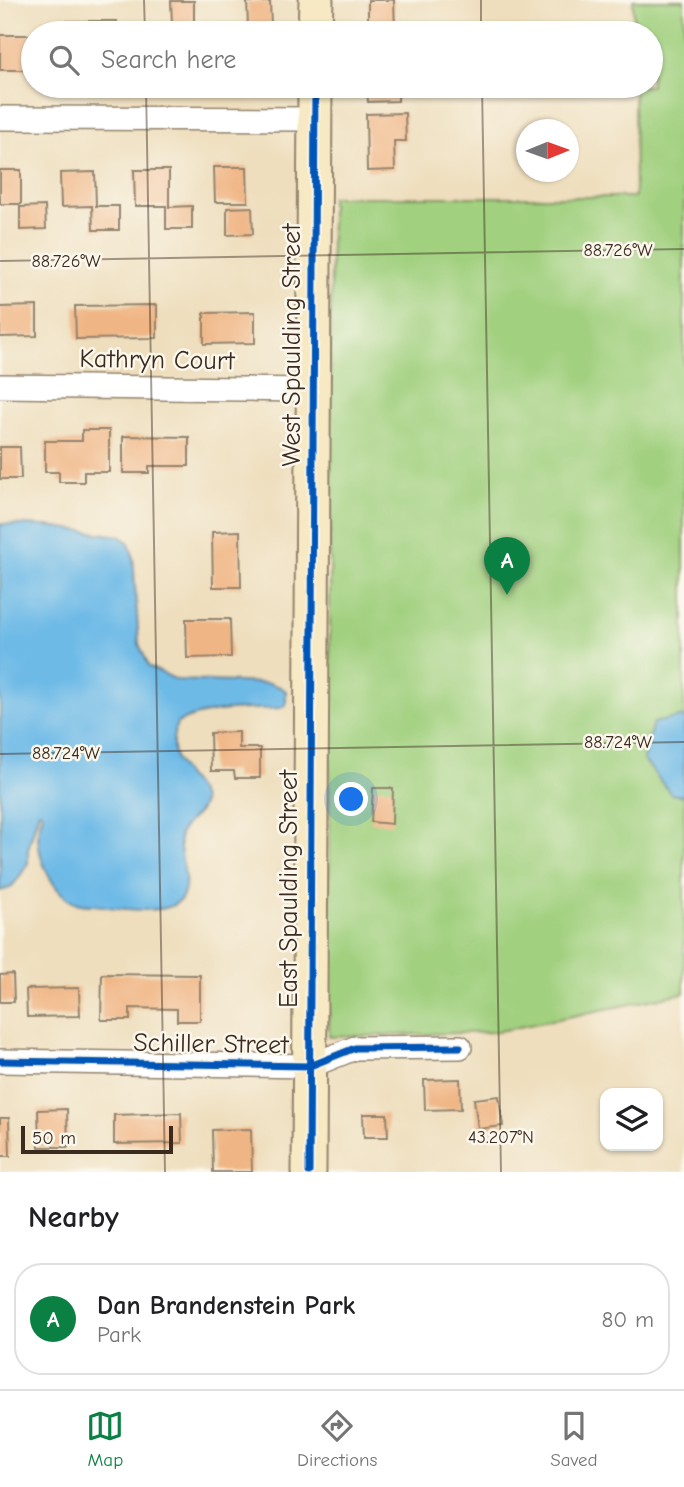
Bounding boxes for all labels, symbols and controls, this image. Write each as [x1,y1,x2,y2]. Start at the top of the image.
search box [21,21,663,98]
icon: search [45,41,83,79]
text: Search here [101,45,236,75]
north arrow [516,119,579,182]
street label: West Spaulding Street [277,222,307,466]
text: 88.726°W [583,240,653,261]
text: 88.726°W [31,251,101,272]
street label: Kathryn Court [79,344,236,376]
pin: A [484,537,530,595]
text: 88.724°W [584,732,652,753]
text: 88.724°W [32,743,100,764]
street label: East Spaulding Street [274,768,304,1008]
your location [334,782,368,816]
street label: Schiller Street [133,1028,290,1060]
map controls [600,1088,663,1151]
button: layers [600,1088,663,1151]
scale bar [21,1123,173,1155]
text: 50 m [32,1127,76,1149]
text: 43.207°N [468,1127,534,1148]
text: Nearby [28,1200,119,1235]
text: Dan Brandenstein Park [97,1291,355,1321]
text: A [47,1306,59,1333]
text: 80 m [601,1306,654,1333]
text: Park [97,1321,141,1348]
tab: Map [86,1407,124,1471]
tab: Directions [297,1407,377,1471]
tab: Saved [550,1407,598,1471]

